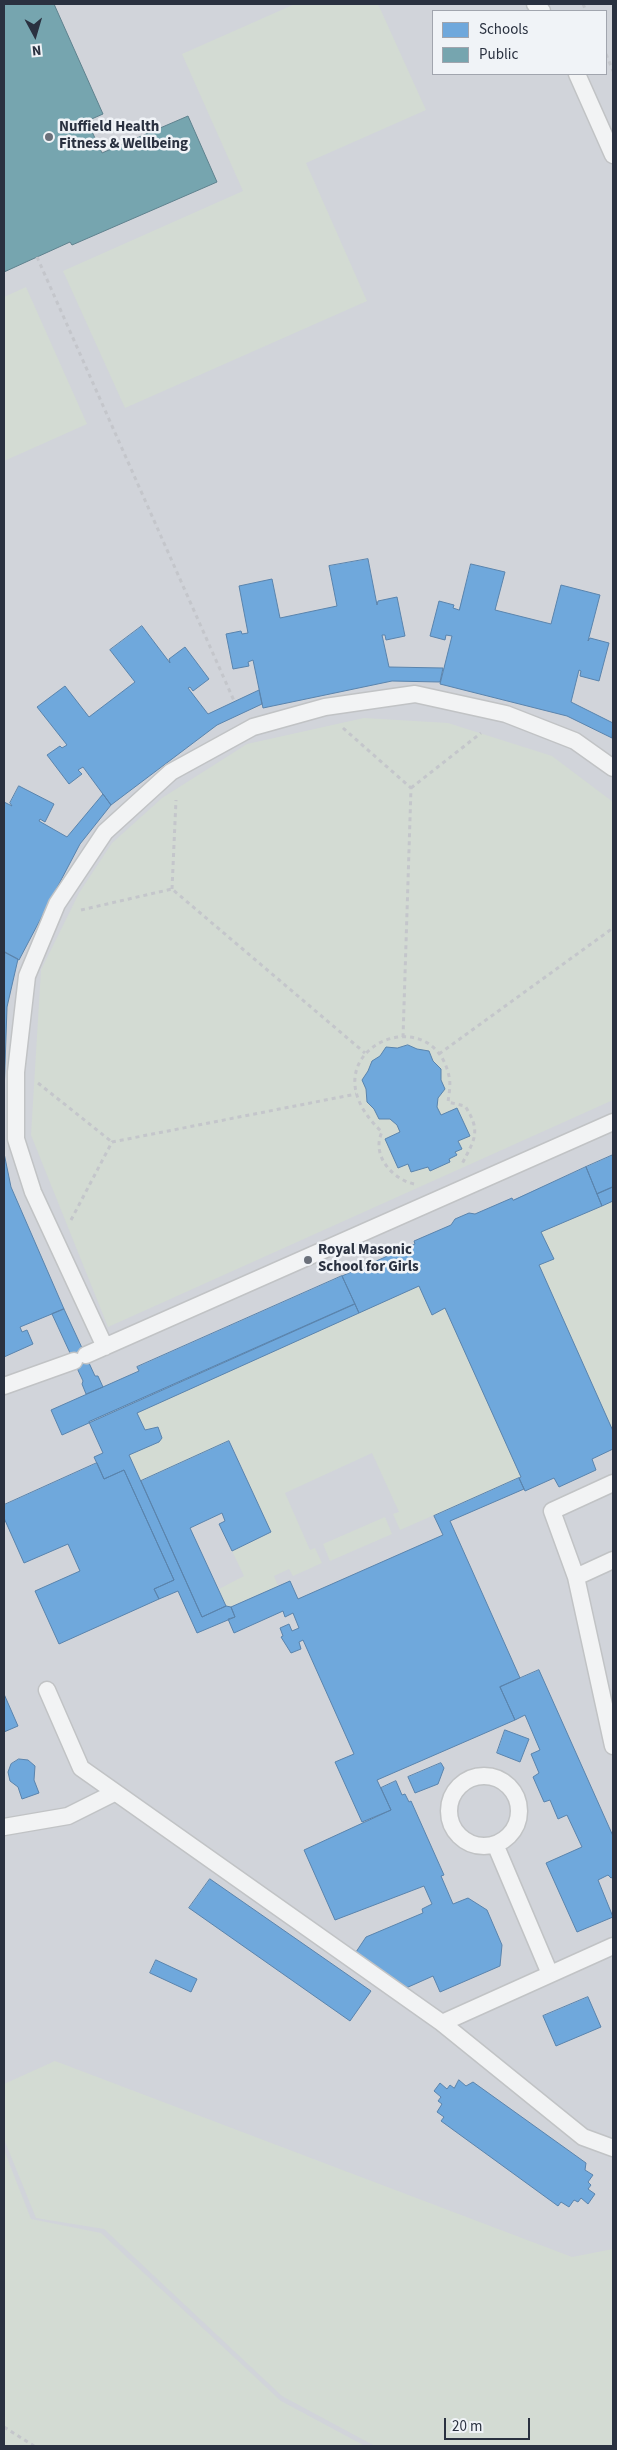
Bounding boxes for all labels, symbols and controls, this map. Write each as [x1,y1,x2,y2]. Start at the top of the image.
north arrow [10,10,60,60]
legend [432,10,607,75]
text: Schools [479,19,528,40]
text: N [31,39,42,60]
text: Public [479,44,518,65]
place label: Nuffield Health Fitness & Wellbeing [59,119,188,154]
marker: Nuffield Health Fitness & Wellbeing [43,131,55,143]
place label: Royal Masonic School for Girls [318,1242,419,1277]
marker: Royal Masonic School for Girls [302,1254,314,1266]
scale bar [447,2408,533,2440]
text: 20 m [452,2416,482,2437]

